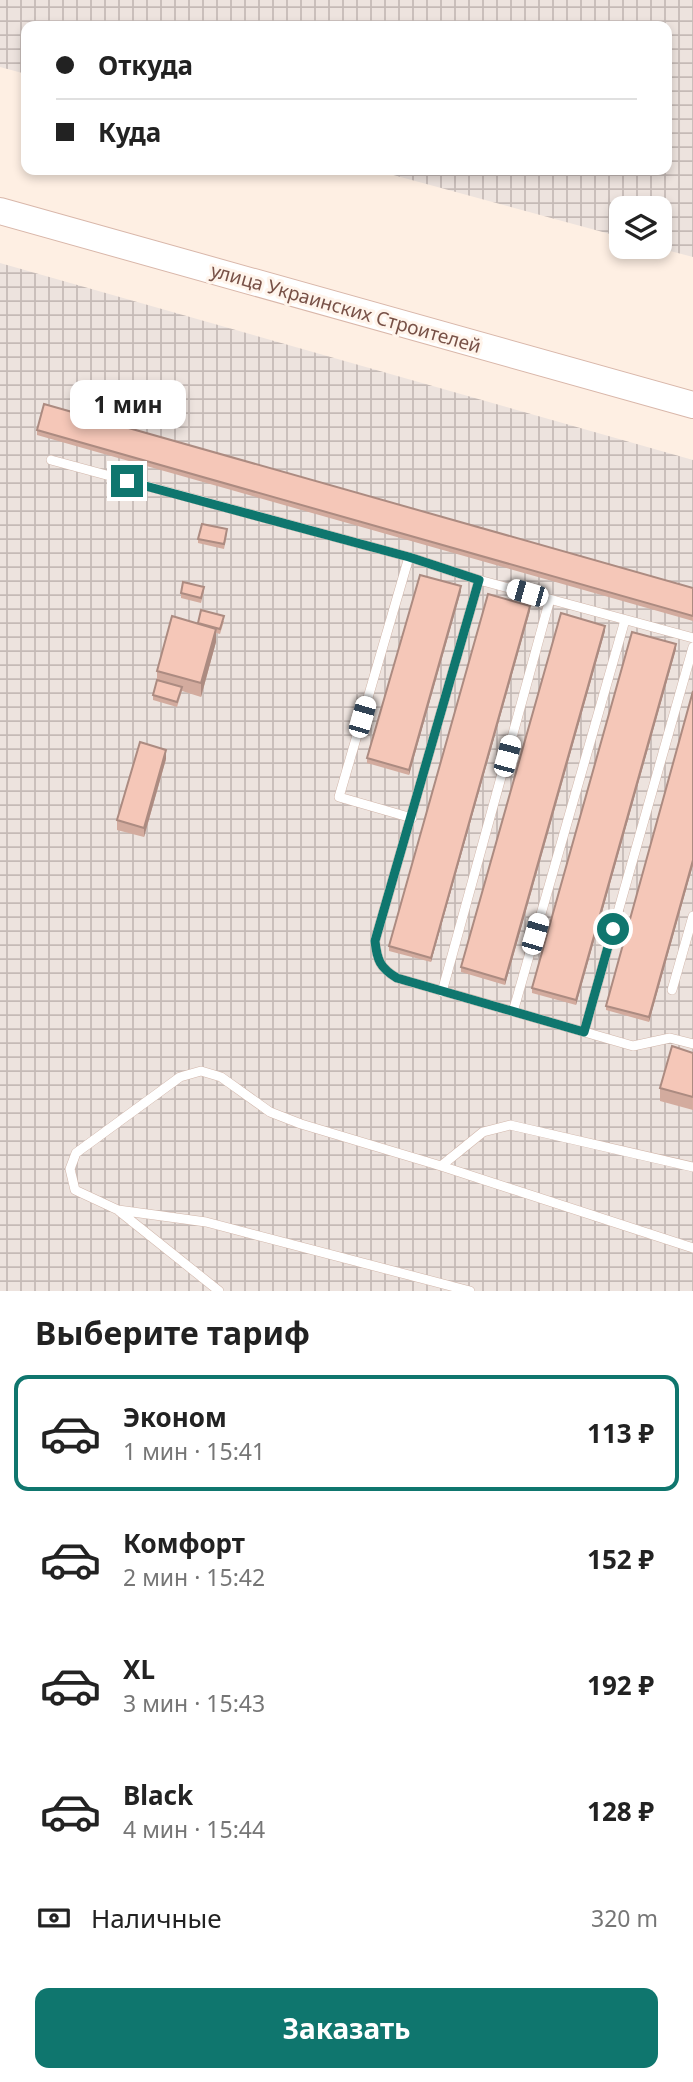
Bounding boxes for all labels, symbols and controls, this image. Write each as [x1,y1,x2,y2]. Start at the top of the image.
text: Откуда [98,47,193,83]
text: Куда [98,114,161,150]
map controls [609,196,672,259]
button: layers [609,196,672,259]
street label: улица Украинских Строителей [208,257,484,359]
callout: 1 мин [69,379,185,428]
text: 1 мин [94,388,162,420]
route end [111,465,143,497]
car [504,577,551,609]
car [347,694,378,740]
car [492,733,523,779]
car [520,911,551,957]
route start [597,913,629,945]
text: Выберите тариф [35,1311,310,1354]
text: Эконом [123,1399,227,1435]
icon: car [39,1402,102,1465]
text: 113 ₽ [587,1415,654,1451]
text: 1 мин · 15:41 [123,1435,265,1467]
text: Комфорт [123,1525,245,1561]
icon: car [39,1528,102,1591]
text: 152 ₽ [587,1541,654,1577]
text: 2 мин · 15:42 [123,1561,265,1593]
text: XL [123,1651,155,1687]
icon: car [39,1654,102,1717]
text: 192 ₽ [587,1667,654,1703]
text: 3 мин · 15:43 [123,1687,265,1719]
text: Black [123,1777,193,1813]
icon: car [39,1780,102,1843]
text: 128 ₽ [587,1793,654,1829]
text: 4 мин · 15:44 [123,1813,265,1845]
icon: cash [35,1899,73,1937]
text: Наличные [91,1900,222,1936]
text: 320 m [591,1902,658,1934]
button: Заказать [35,1988,658,2068]

